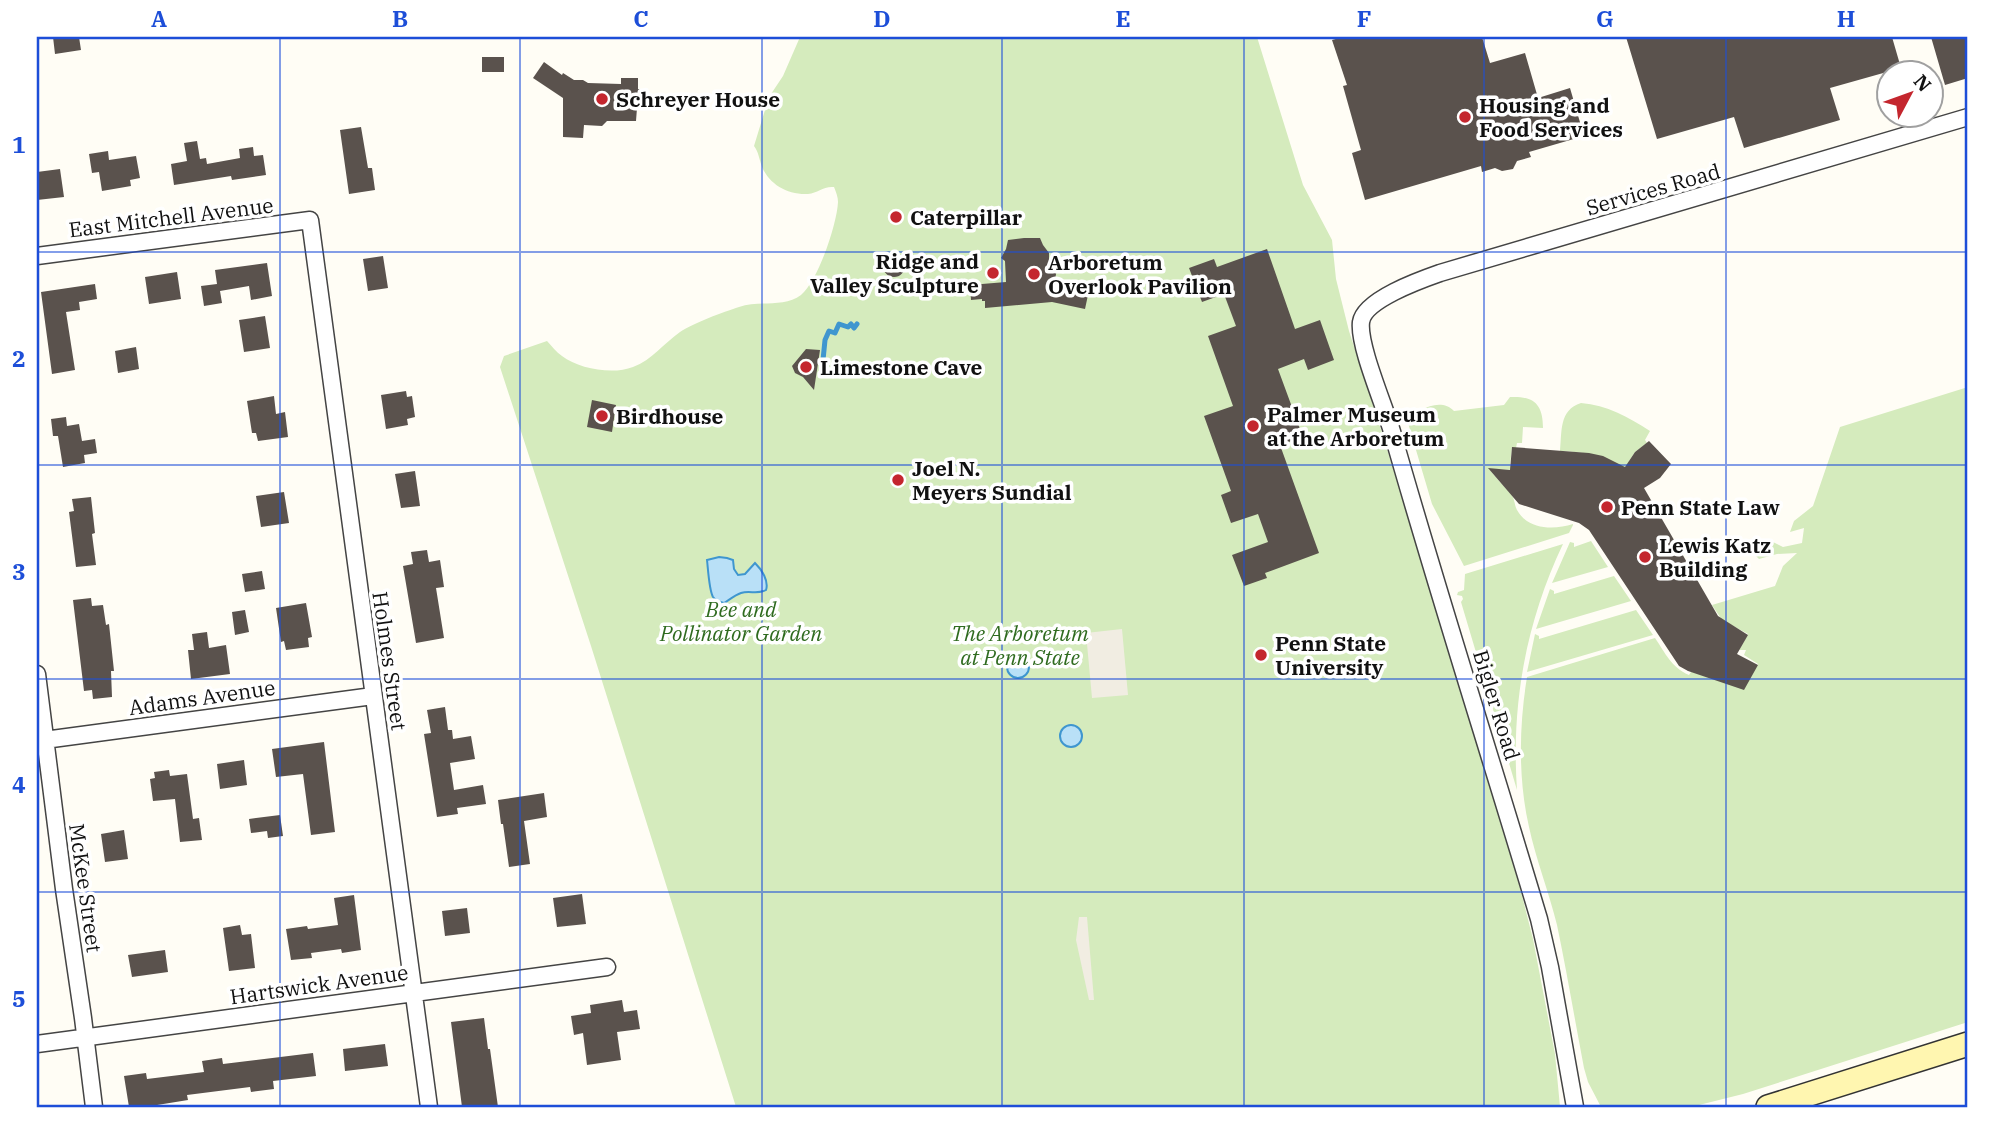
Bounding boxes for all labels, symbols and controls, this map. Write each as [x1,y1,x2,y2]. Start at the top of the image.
text: A [151,3,167,33]
text: B [392,3,408,33]
text: C [633,3,649,33]
text: D [873,3,891,33]
text: E [1115,3,1131,33]
text: F [1357,3,1371,33]
text: G [1596,3,1614,33]
text: H [1837,3,1855,33]
north arrow [1876,60,1946,130]
text: N [1909,69,1937,96]
place label: Schreyer House [616,85,780,113]
marker: Schreyer House [594,91,610,107]
place label: Housing and Food Services [1479,91,1623,143]
marker: Housing and Food Services [1457,109,1473,125]
text: 1 [12,129,26,159]
street label: Services Road [1583,156,1724,222]
street label: East Mitchell Avenue [67,191,275,243]
place label: Caterpillar [910,203,1023,231]
marker: Caterpillar [888,209,904,225]
place label: Ridge and Valley Sculpture [810,247,979,299]
place label: Arboretum Overlook Pavilion [1048,248,1232,300]
marker: Ridge and Valley Sculpture [985,265,1001,281]
marker: Arboretum Overlook Pavilion [1026,266,1042,282]
text: 2 [12,343,26,373]
place label: Limestone Cave [820,353,982,381]
marker: Limestone Cave [798,359,814,375]
place label: Palmer Museum at the Arboretum [1267,400,1445,452]
place label: Birdhouse [616,402,724,430]
marker: Birdhouse [594,408,610,424]
marker: Palmer Museum at the Arboretum [1245,418,1261,434]
place label: Joel N. Meyers Sundial [912,454,1072,506]
marker: Joel N. Meyers Sundial [890,472,906,488]
place label: Penn State Law [1621,493,1780,521]
marker: Penn State Law [1599,499,1615,515]
place label: Lewis Katz Building [1659,531,1771,583]
marker: Lewis Katz Building [1637,549,1653,565]
text: 3 [12,556,26,586]
street label: Holmes Street [366,590,414,732]
park label: Bee and Pollinator Garden [659,595,822,647]
park label: The Arboretum at Penn State [951,619,1089,671]
place label: Penn State University [1275,629,1386,681]
street label: Bigler Road [1467,646,1527,764]
marker: Penn State University [1253,647,1269,663]
street label: Adams Avenue [127,673,277,721]
text: 4 [12,769,26,799]
street label: McKee Street [63,822,109,954]
street label: Hartswick Avenue [228,958,410,1010]
text: 5 [12,983,26,1013]

